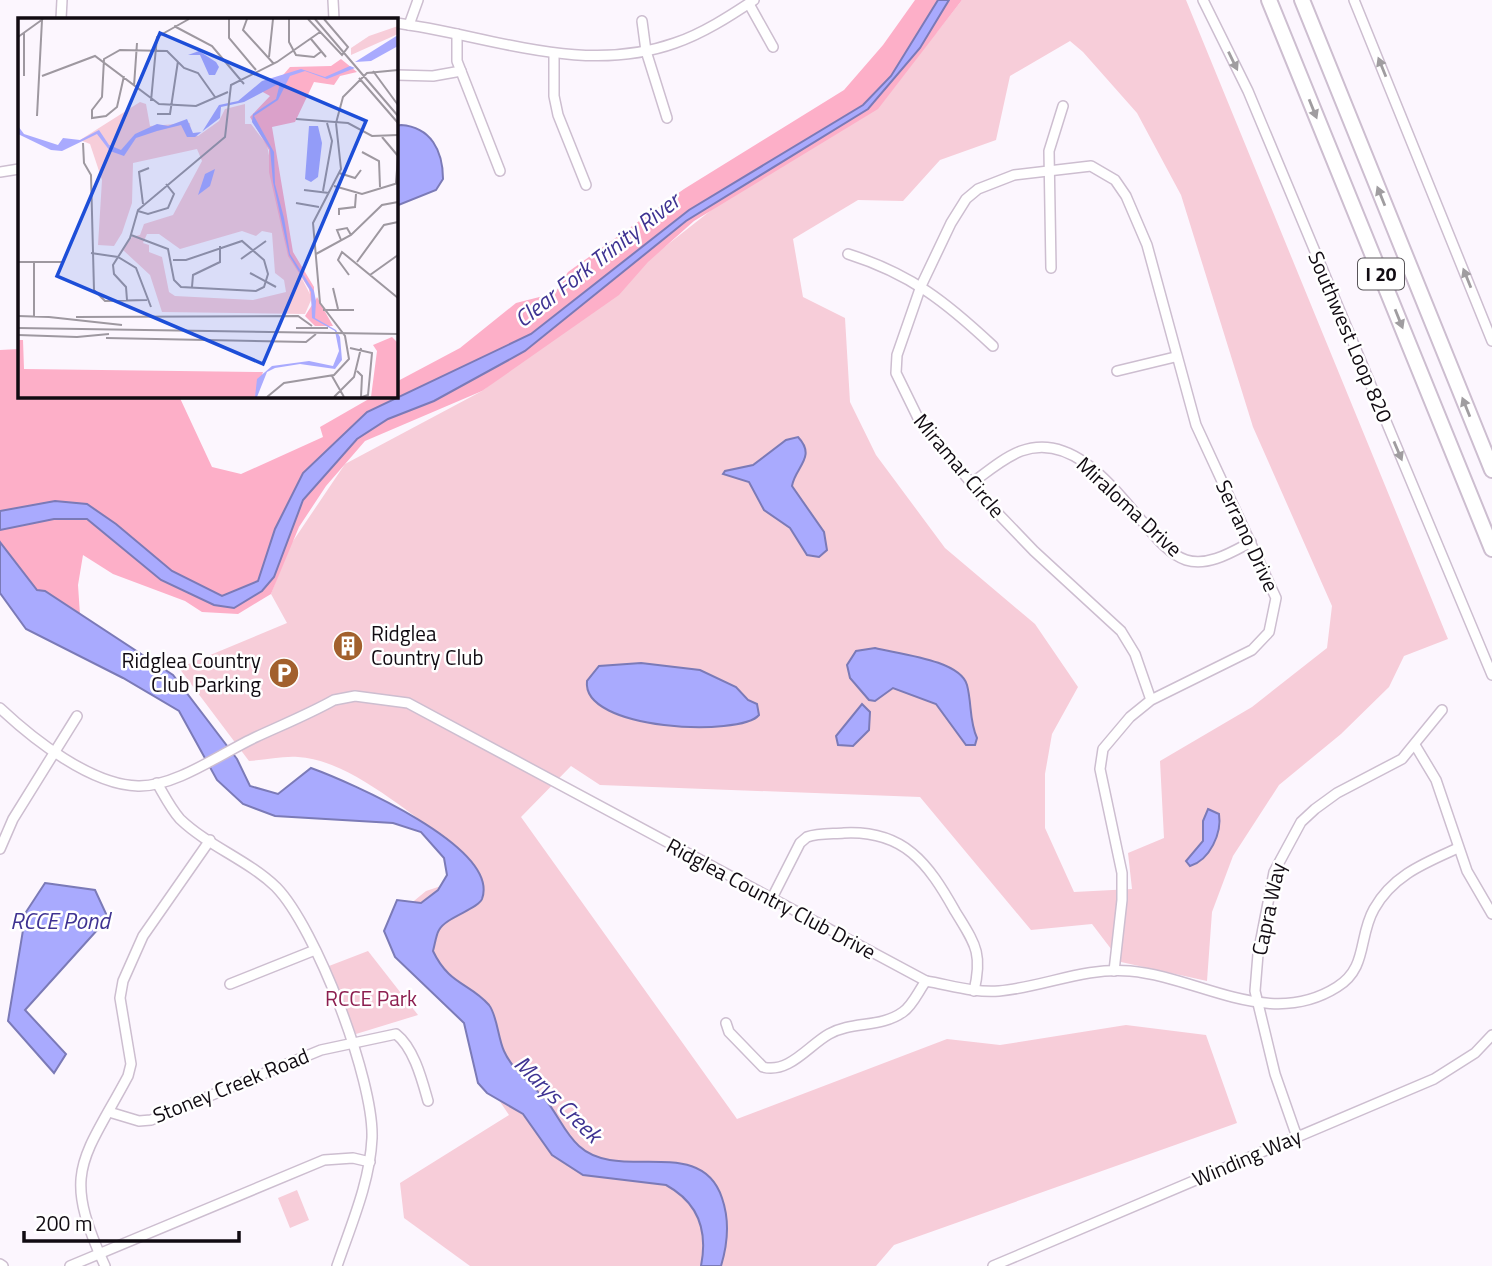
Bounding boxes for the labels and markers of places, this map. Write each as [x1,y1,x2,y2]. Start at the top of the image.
place label: Ridglea Country Club [371,617,484,673]
building icon: Ridglea Country Club [331,629,365,663]
place label: Ridglea Country Club Parking [122,644,261,700]
parking icon: Ridglea Country Club Parking [267,656,301,690]

